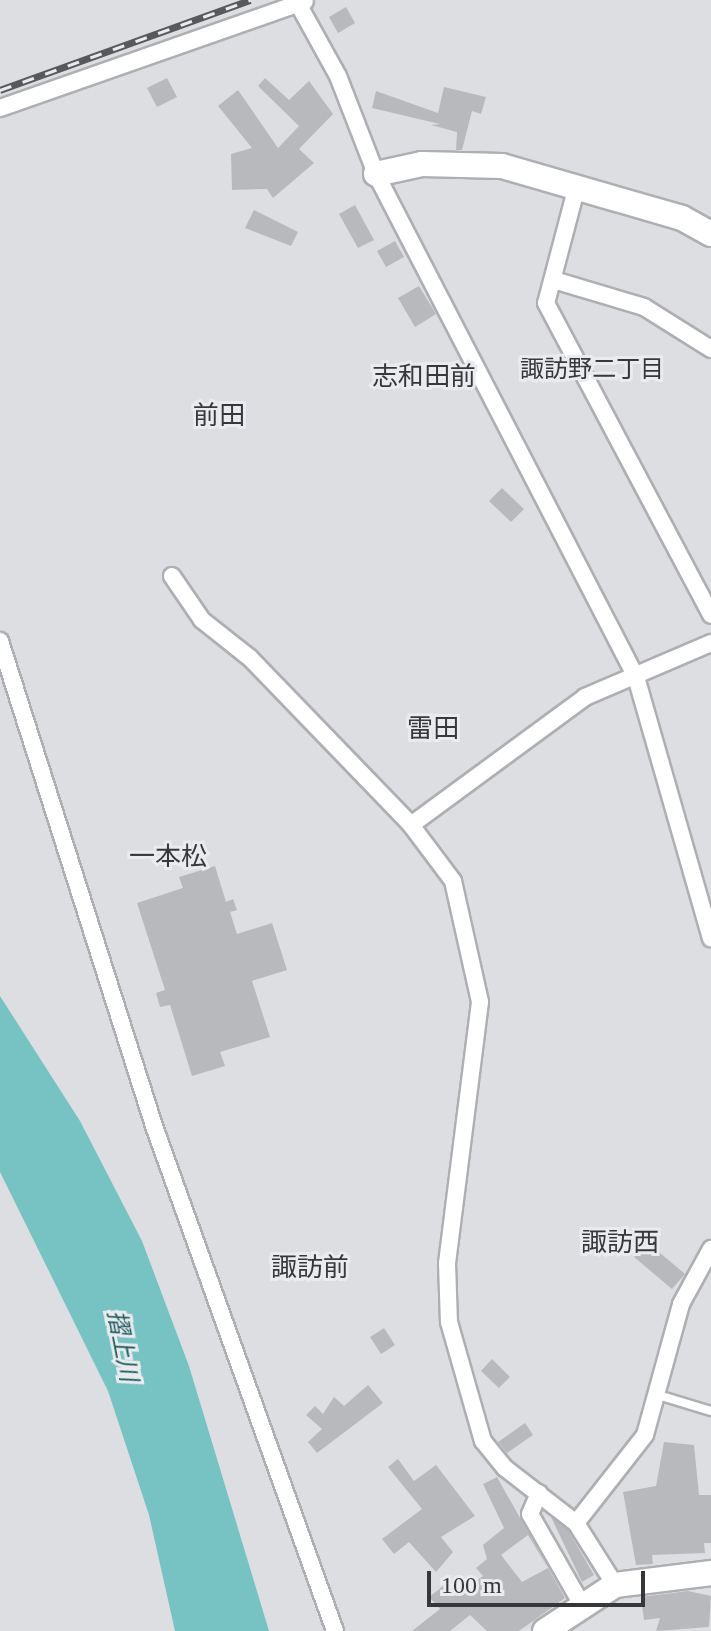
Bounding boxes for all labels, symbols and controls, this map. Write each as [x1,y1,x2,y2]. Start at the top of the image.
district label: 諏訪野二丁目 [520,356,664,384]
district label: 志和田前 [372,361,476,393]
district label: 前田 [193,400,245,432]
district label: 雷田 [407,713,459,745]
district label: 一本松 [129,841,207,873]
district label: 諏訪西 [581,1227,659,1259]
district label: 諏訪前 [271,1252,349,1284]
water label: 摺上川 [101,1308,143,1384]
scale bar [431,1555,649,1605]
text: 100 m [441,1572,502,1598]

